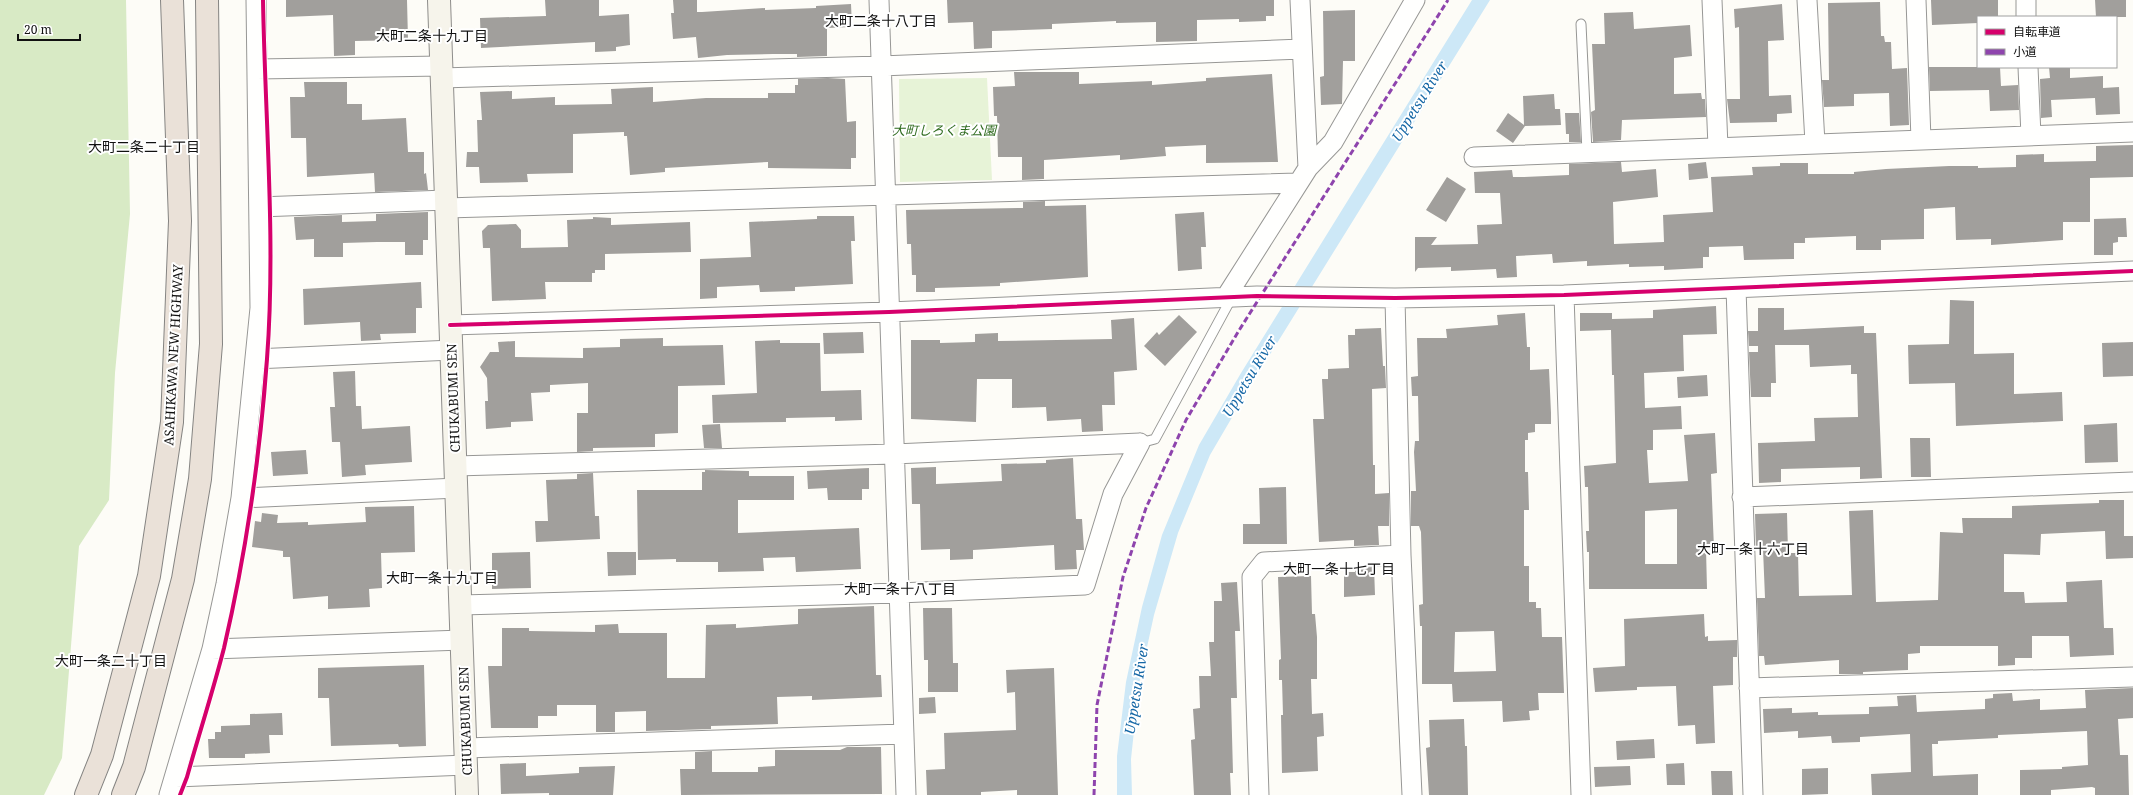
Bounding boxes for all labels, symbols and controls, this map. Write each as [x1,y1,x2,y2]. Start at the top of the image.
district label: 大町二条十八丁目 [825,11,937,30]
scale bar [18,16,80,42]
legend [1977,16,2117,68]
text: 20 m [24,21,52,38]
text: 自転車道 [2013,23,2061,40]
district label: 大町二条十九丁目 [376,26,488,45]
text: 小道 [2013,43,2037,60]
water label: Uppetsu River [1387,57,1452,145]
park label: 大町しろくま公園 [892,121,998,139]
district label: 大町二条二十丁目 [88,137,200,156]
street label: ASAHIKAWA NEW HIGHWAY [159,263,187,446]
water label: Uppetsu River [1217,332,1281,420]
street label: CHUKABUMI SEN [442,343,464,453]
district label: 大町一条十六丁目 [1697,539,1809,558]
district label: 大町一条十七丁目 [1283,559,1395,578]
district label: 大町一条十九丁目 [386,568,498,587]
district label: 大町一条十八丁目 [844,579,956,598]
water label: Uppetsu River [1119,642,1153,736]
district label: 大町一条二十丁目 [55,651,167,670]
street label: CHUKABUMI SEN [454,666,476,776]

